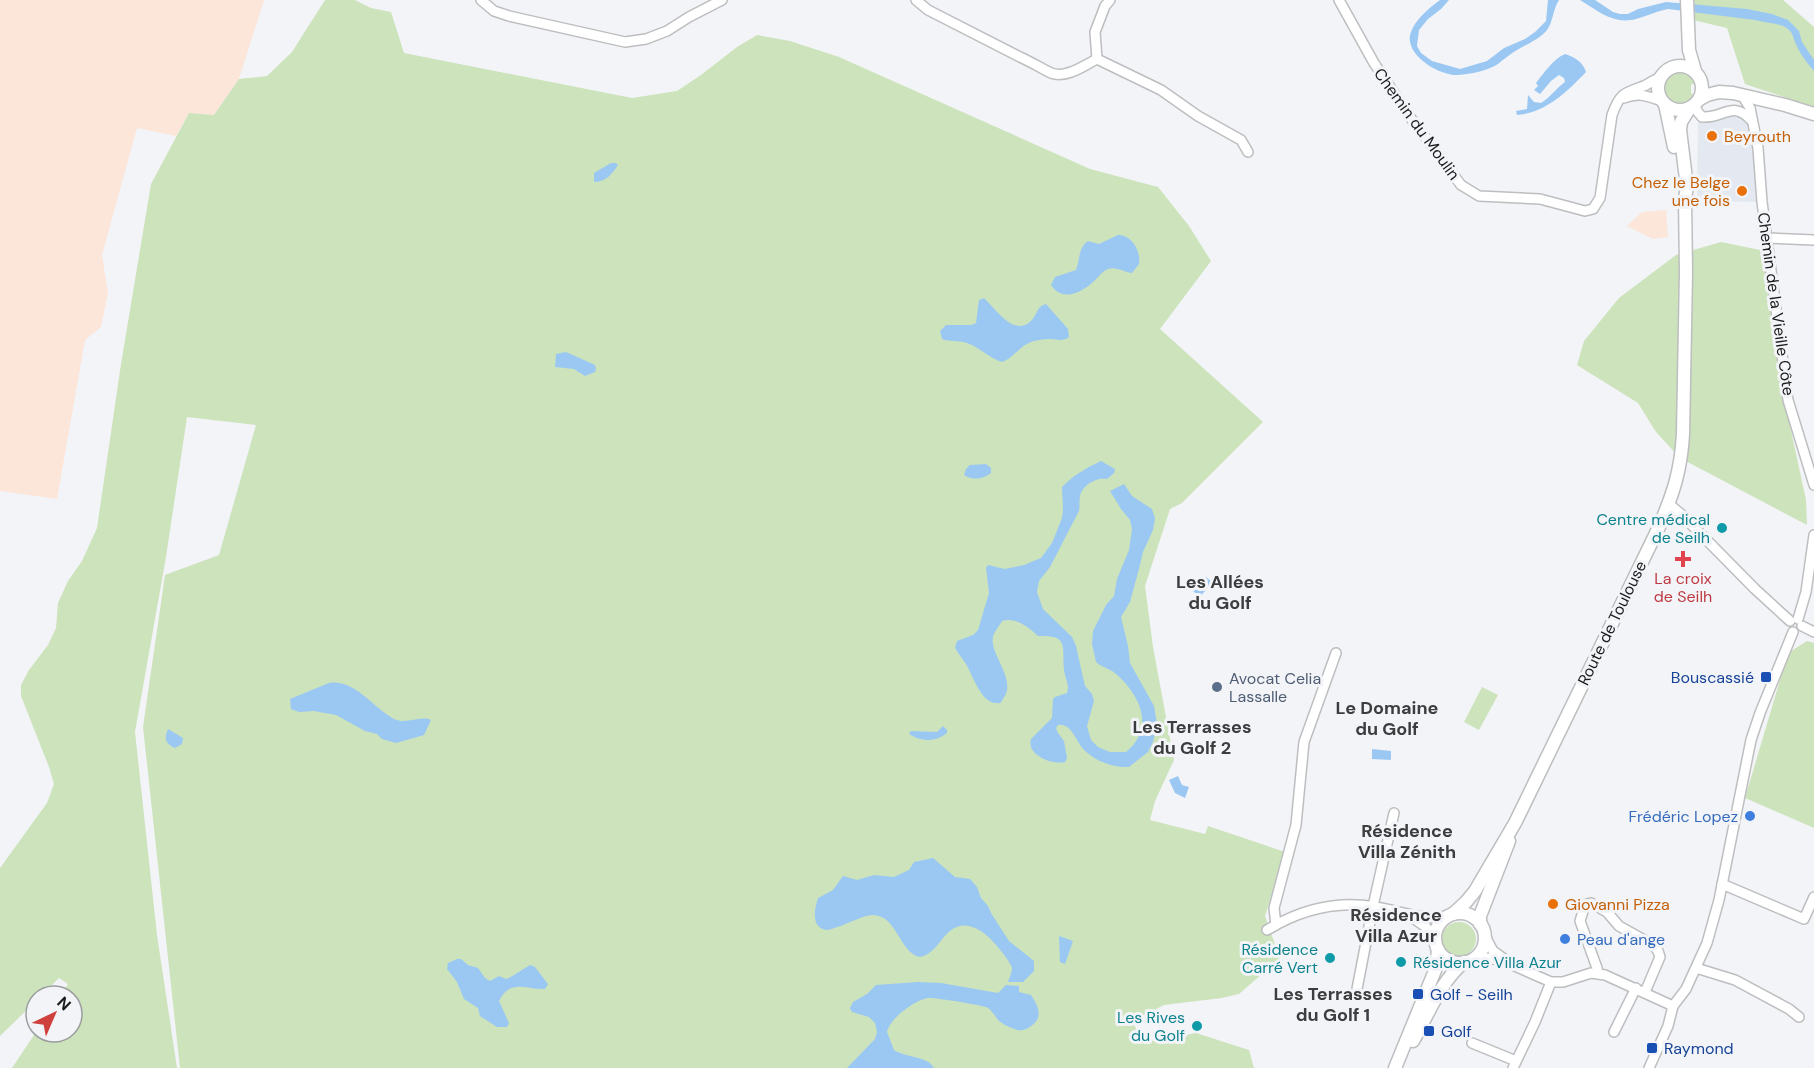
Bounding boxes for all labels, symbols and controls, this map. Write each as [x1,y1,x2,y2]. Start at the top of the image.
street label: Chemin du Moulin [1369,64,1465,184]
place label: Beyrouth [1724,126,1791,147]
marker: Beyrouth [1705,129,1719,143]
place label: Chez le Belge une fois [1632,172,1730,211]
marker: Chez le Belge une fois [1735,184,1749,198]
street label: Chemin de la Vieille Côte [1753,211,1799,397]
place label: Centre médical de Seilh [1596,509,1710,548]
marker: Centre médical de Seilh [1715,521,1729,535]
marker: La croix de Seilh [1676,552,1690,566]
street label: Route de Toulouse [1573,557,1651,689]
place label: La croix de Seilh [1654,568,1712,607]
district label: Les Allées du Golf [1176,570,1264,615]
place label: Bouscassié [1671,667,1754,688]
place label: Avocat Celia Lassalle [1229,668,1321,707]
marker: Bouscassié [1759,670,1773,684]
marker: Avocat Celia Lassalle [1210,680,1224,694]
district label: Le Domaine du Golf [1336,696,1439,741]
district label: Les Terrasses du Golf 2 [1132,715,1252,760]
place label: Frédéric Lopez [1628,806,1738,827]
marker: Frédéric Lopez [1743,809,1757,823]
district label: Résidence Villa Zénith [1358,819,1456,864]
place label: Giovanni Pizza [1565,894,1670,915]
marker: Giovanni Pizza [1546,897,1560,911]
district label: Résidence Villa Azur [1350,903,1442,948]
place label: Peau d'ange [1577,929,1665,950]
marker: Peau d'ange [1558,932,1572,946]
place label: Résidence Carré Vert [1241,939,1318,978]
marker: Résidence Carré Vert [1323,951,1337,965]
place label: Résidence Villa Azur [1413,952,1562,973]
marker: Résidence Villa Azur [1394,955,1408,969]
district label: Les Terrasses du Golf 1 [1273,982,1393,1027]
north arrow [24,984,84,1044]
place label: Golf - Seilh [1430,984,1513,1005]
marker: Golf - Seilh [1411,987,1425,1001]
text: N [53,992,76,1015]
place label: Les Rives du Golf [1117,1007,1185,1046]
marker: Les Rives du Golf [1190,1019,1204,1033]
place label: Golf [1441,1021,1472,1042]
marker: Golf [1422,1024,1436,1038]
place label: Raymond [1664,1038,1734,1059]
marker: Raymond [1645,1041,1659,1055]

